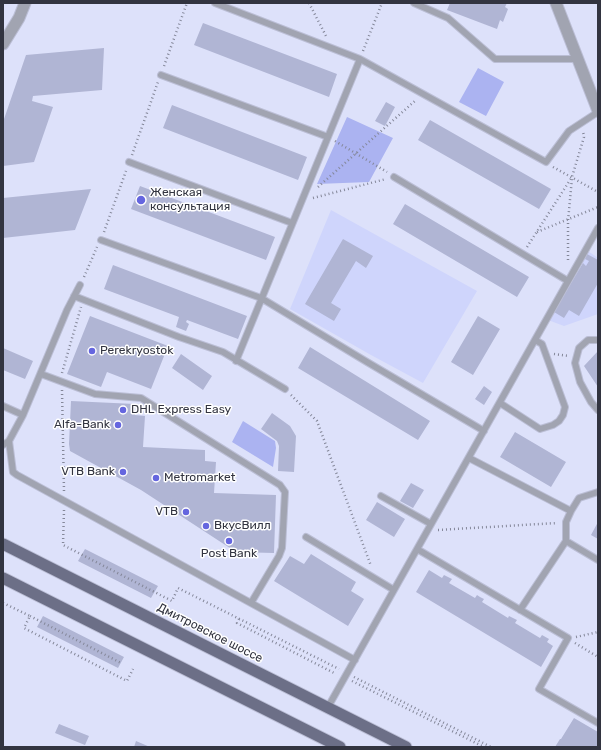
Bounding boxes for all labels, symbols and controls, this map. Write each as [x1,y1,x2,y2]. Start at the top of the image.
place label: Женская консультация [150,186,230,214]
marker: Женская консультация [135,194,147,206]
place label: Perekryostok [100,344,173,358]
marker: Perekryostok [87,346,97,356]
place label: DHL Express Easy [131,403,231,417]
marker: DHL Express Easy [118,405,128,415]
place label: Alfa-Bank [54,418,110,432]
marker: Alfa-Bank [113,420,123,430]
place label: VTB Bank [61,465,115,479]
marker: VTB Bank [118,467,128,477]
place label: Metromarket [164,471,235,485]
marker: Metromarket [151,473,161,483]
place label: VTB [155,505,178,519]
marker: VTB [181,507,191,517]
place label: ВкусВилл [214,519,271,533]
marker: ВкусВилл [201,521,211,531]
marker: Post Bank [224,536,234,546]
place label: Post Bank [201,547,257,561]
street label: Дмитровское шоссе [155,600,265,666]

